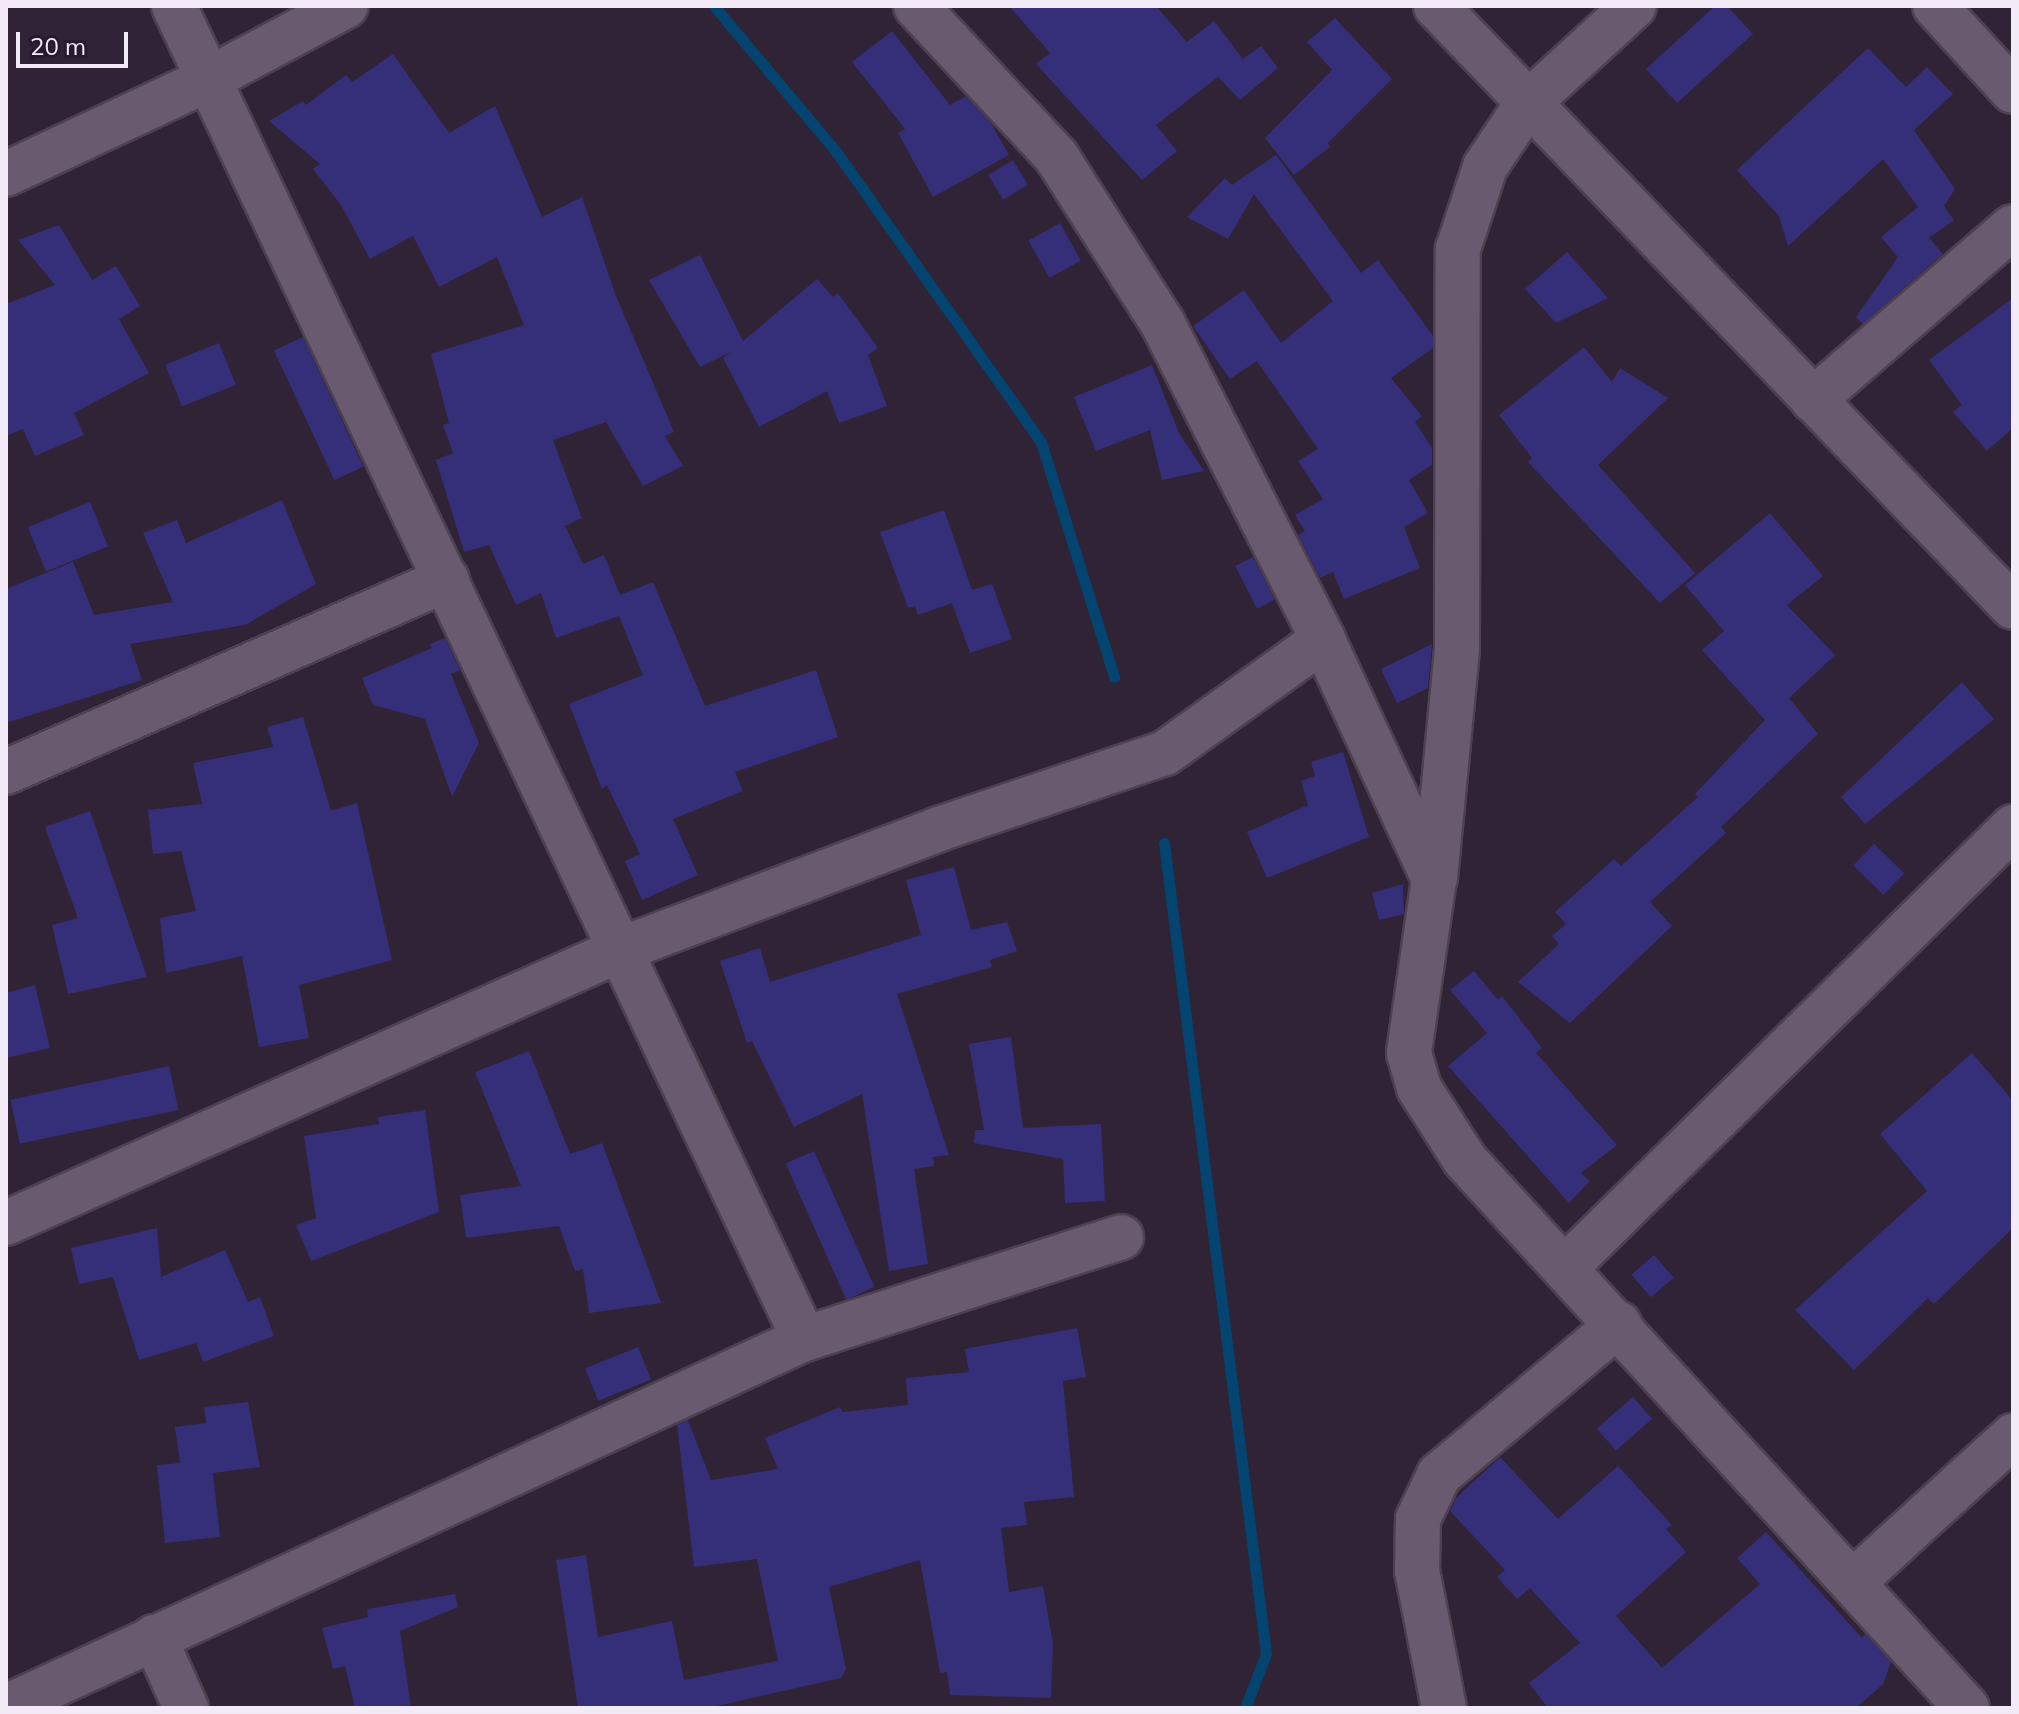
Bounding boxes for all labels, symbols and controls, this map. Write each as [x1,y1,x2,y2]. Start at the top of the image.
scale bar [20,16,132,66]
text: 20 m [30,31,86,61]

